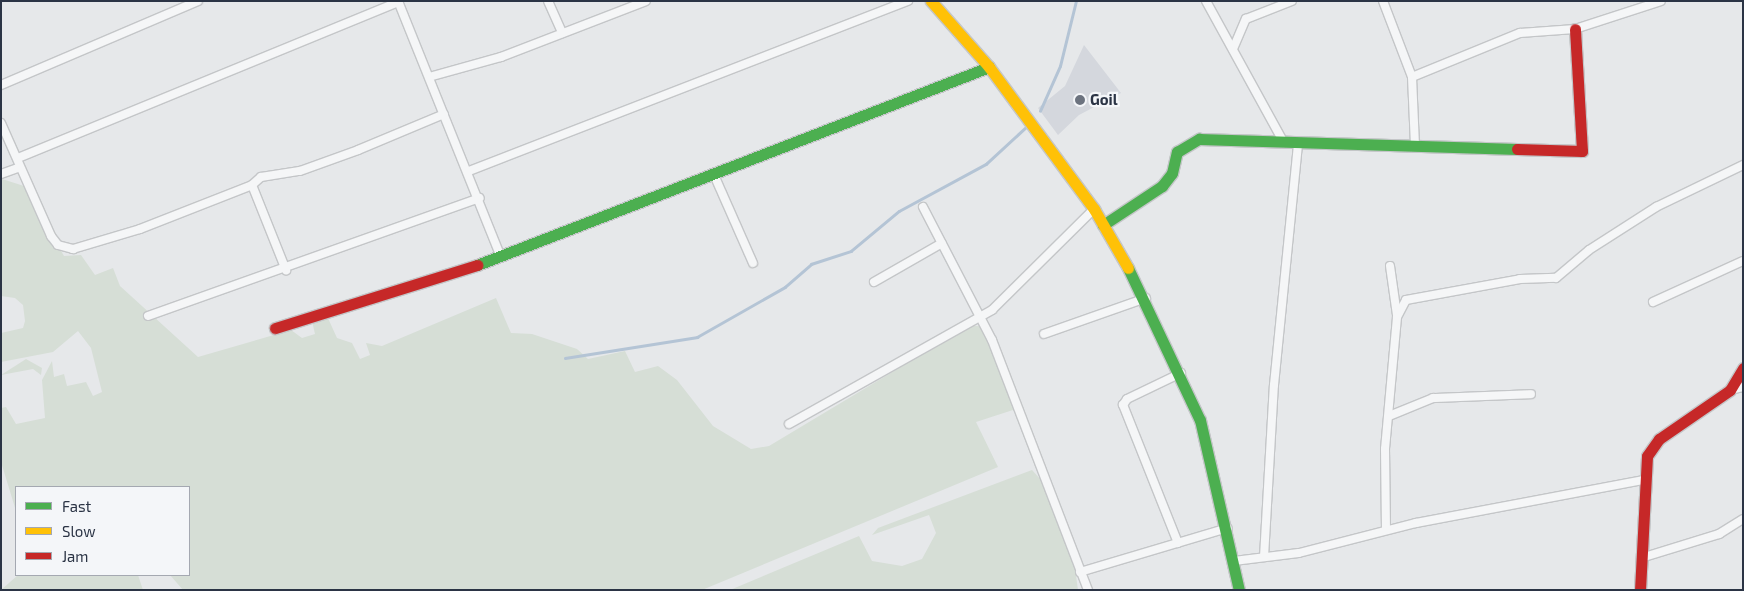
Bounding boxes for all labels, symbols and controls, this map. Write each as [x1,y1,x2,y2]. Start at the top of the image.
place label: Goil [1090,91,1118,109]
marker: Goil [1074,94,1086,106]
legend [15,486,190,576]
text: Fast [62,497,91,515]
text: Slow [62,522,96,540]
text: Jam [62,547,88,565]

